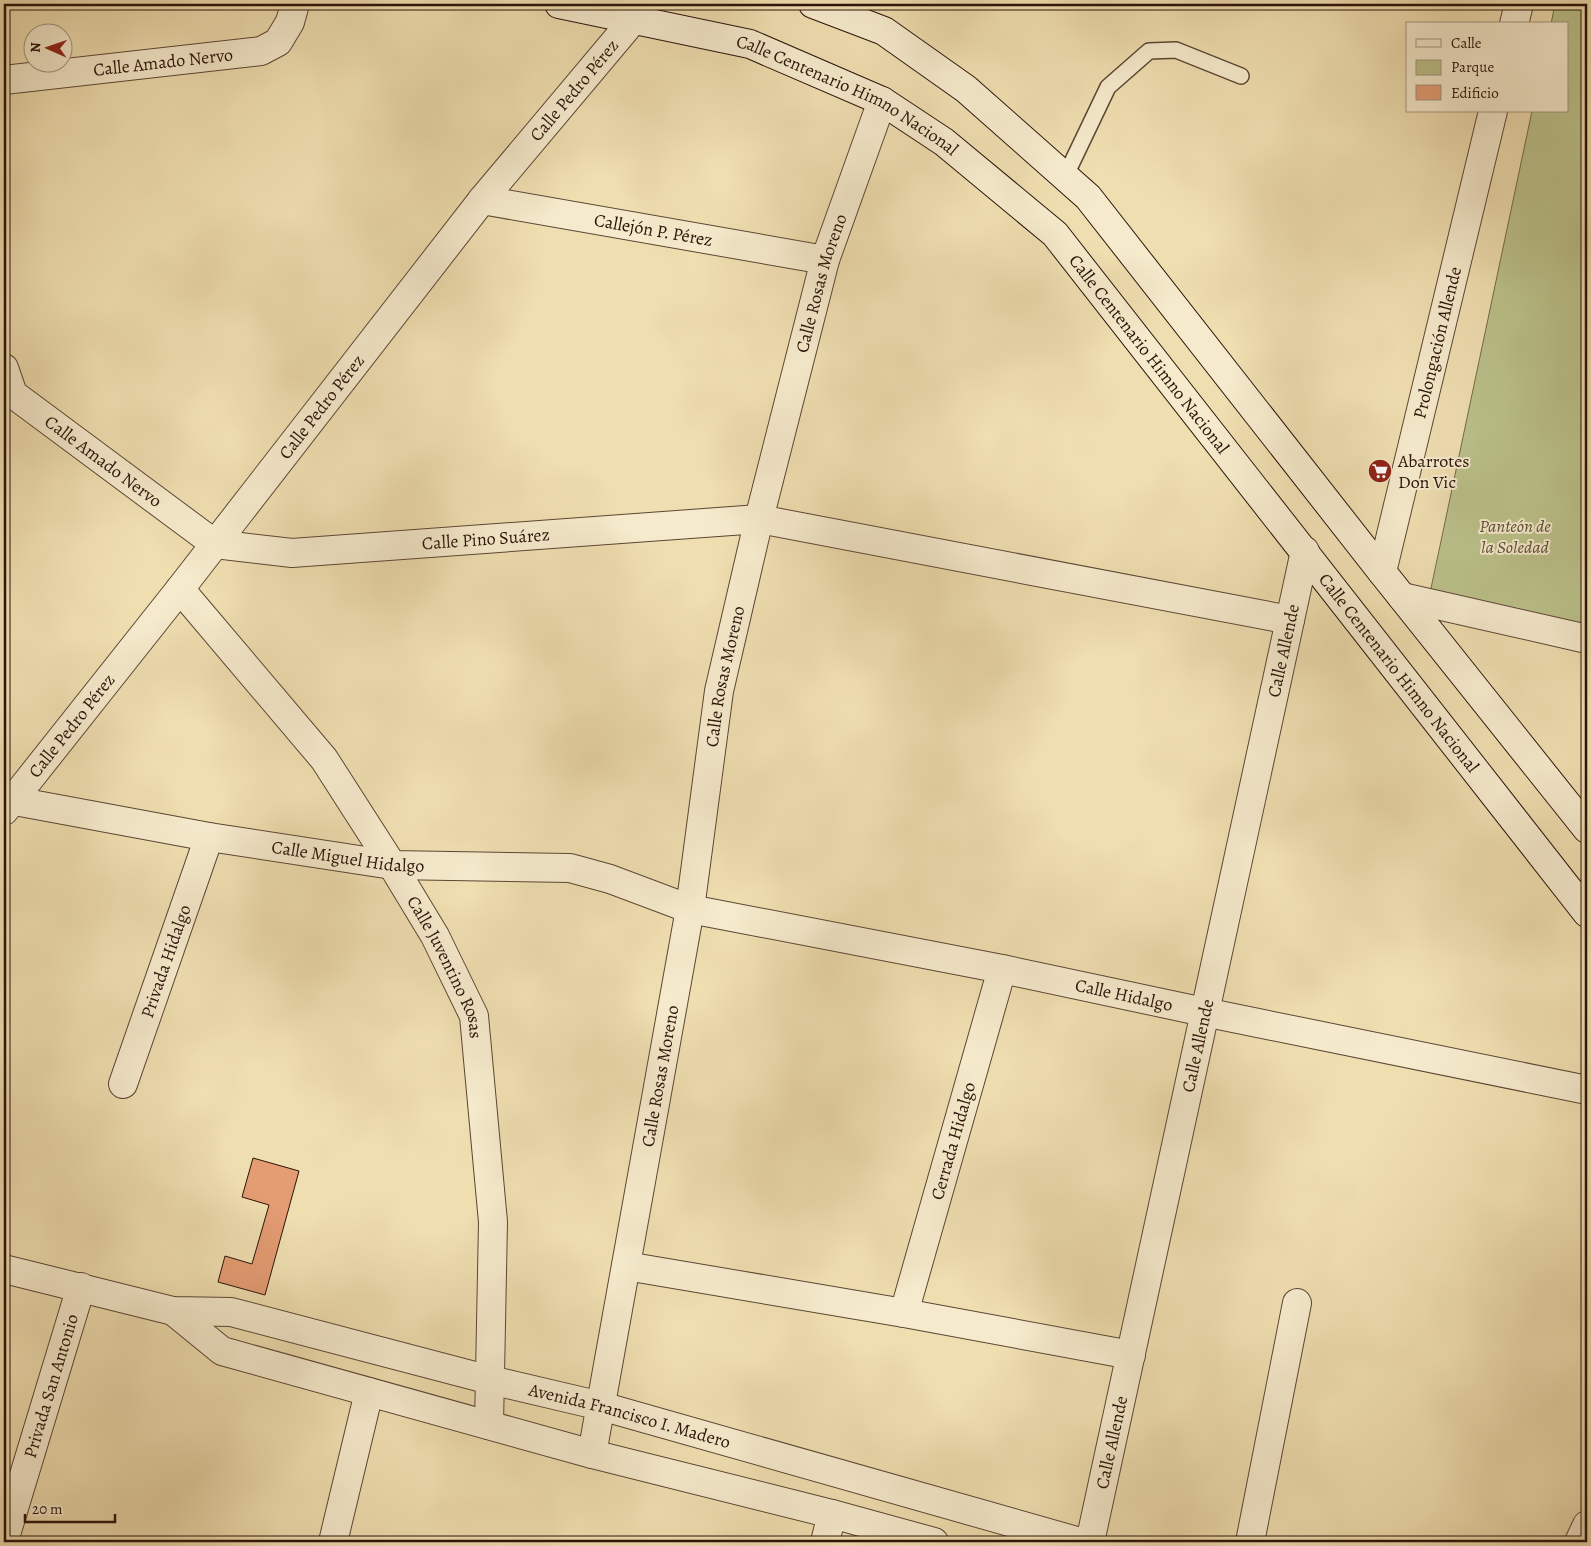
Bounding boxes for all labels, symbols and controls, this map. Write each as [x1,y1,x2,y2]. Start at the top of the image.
north arrow [22,22,72,72]
legend [1406,22,1568,112]
street label: Calle Centenario Himno Nacional [734,29,964,161]
text: Calle [1451,33,1482,53]
street label: Calle Pedro Pérez [524,34,624,146]
text: N [26,42,45,53]
street label: Calle Amado Nervo [92,42,234,82]
text: Parque [1451,57,1494,77]
text: Edificio [1451,83,1499,103]
street label: Callejón P. Pérez [592,208,715,252]
street label: Calle Rosas Moreno [790,211,853,355]
street label: Calle Centenario Himno Nacional [1063,249,1235,459]
street label: Prolongación Allende [1407,264,1467,421]
street label: Calle Pedro Pérez [273,349,370,464]
street label: Calle Amado Nervo [40,410,167,513]
place label: Abarrotes Don Vic [1397,449,1470,494]
supermarket icon: Abarrotes Don Vic [1367,458,1393,484]
park label: Panteón de la Soledad [1479,514,1551,559]
street label: Calle Pino Suárez [421,522,551,556]
street label: Calle Centenario Himno Nacional [1313,568,1485,778]
street label: Calle Allende [1262,602,1305,700]
street label: Calle Rosas Moreno [700,603,750,749]
street label: Calle Pedro Pérez [23,669,120,783]
street label: Calle Miguel Hidalgo [270,835,425,878]
street label: Calle Juventino Rosas [401,891,488,1040]
street label: Privada Hidalgo [135,901,197,1021]
street label: Calle Hidalgo [1073,973,1175,1017]
street label: Calle Allende [1176,997,1219,1094]
street label: Calle Rosas Moreno [635,1003,684,1149]
street label: Cerrada Hidalgo [925,1079,981,1203]
street label: Privada San Antonio [18,1311,84,1461]
street label: Avenida Francisco I. Madero [525,1377,733,1454]
street label: Calle Allende [1090,1393,1133,1491]
scale bar [25,1491,115,1523]
text: 20 m [32,1499,63,1519]

